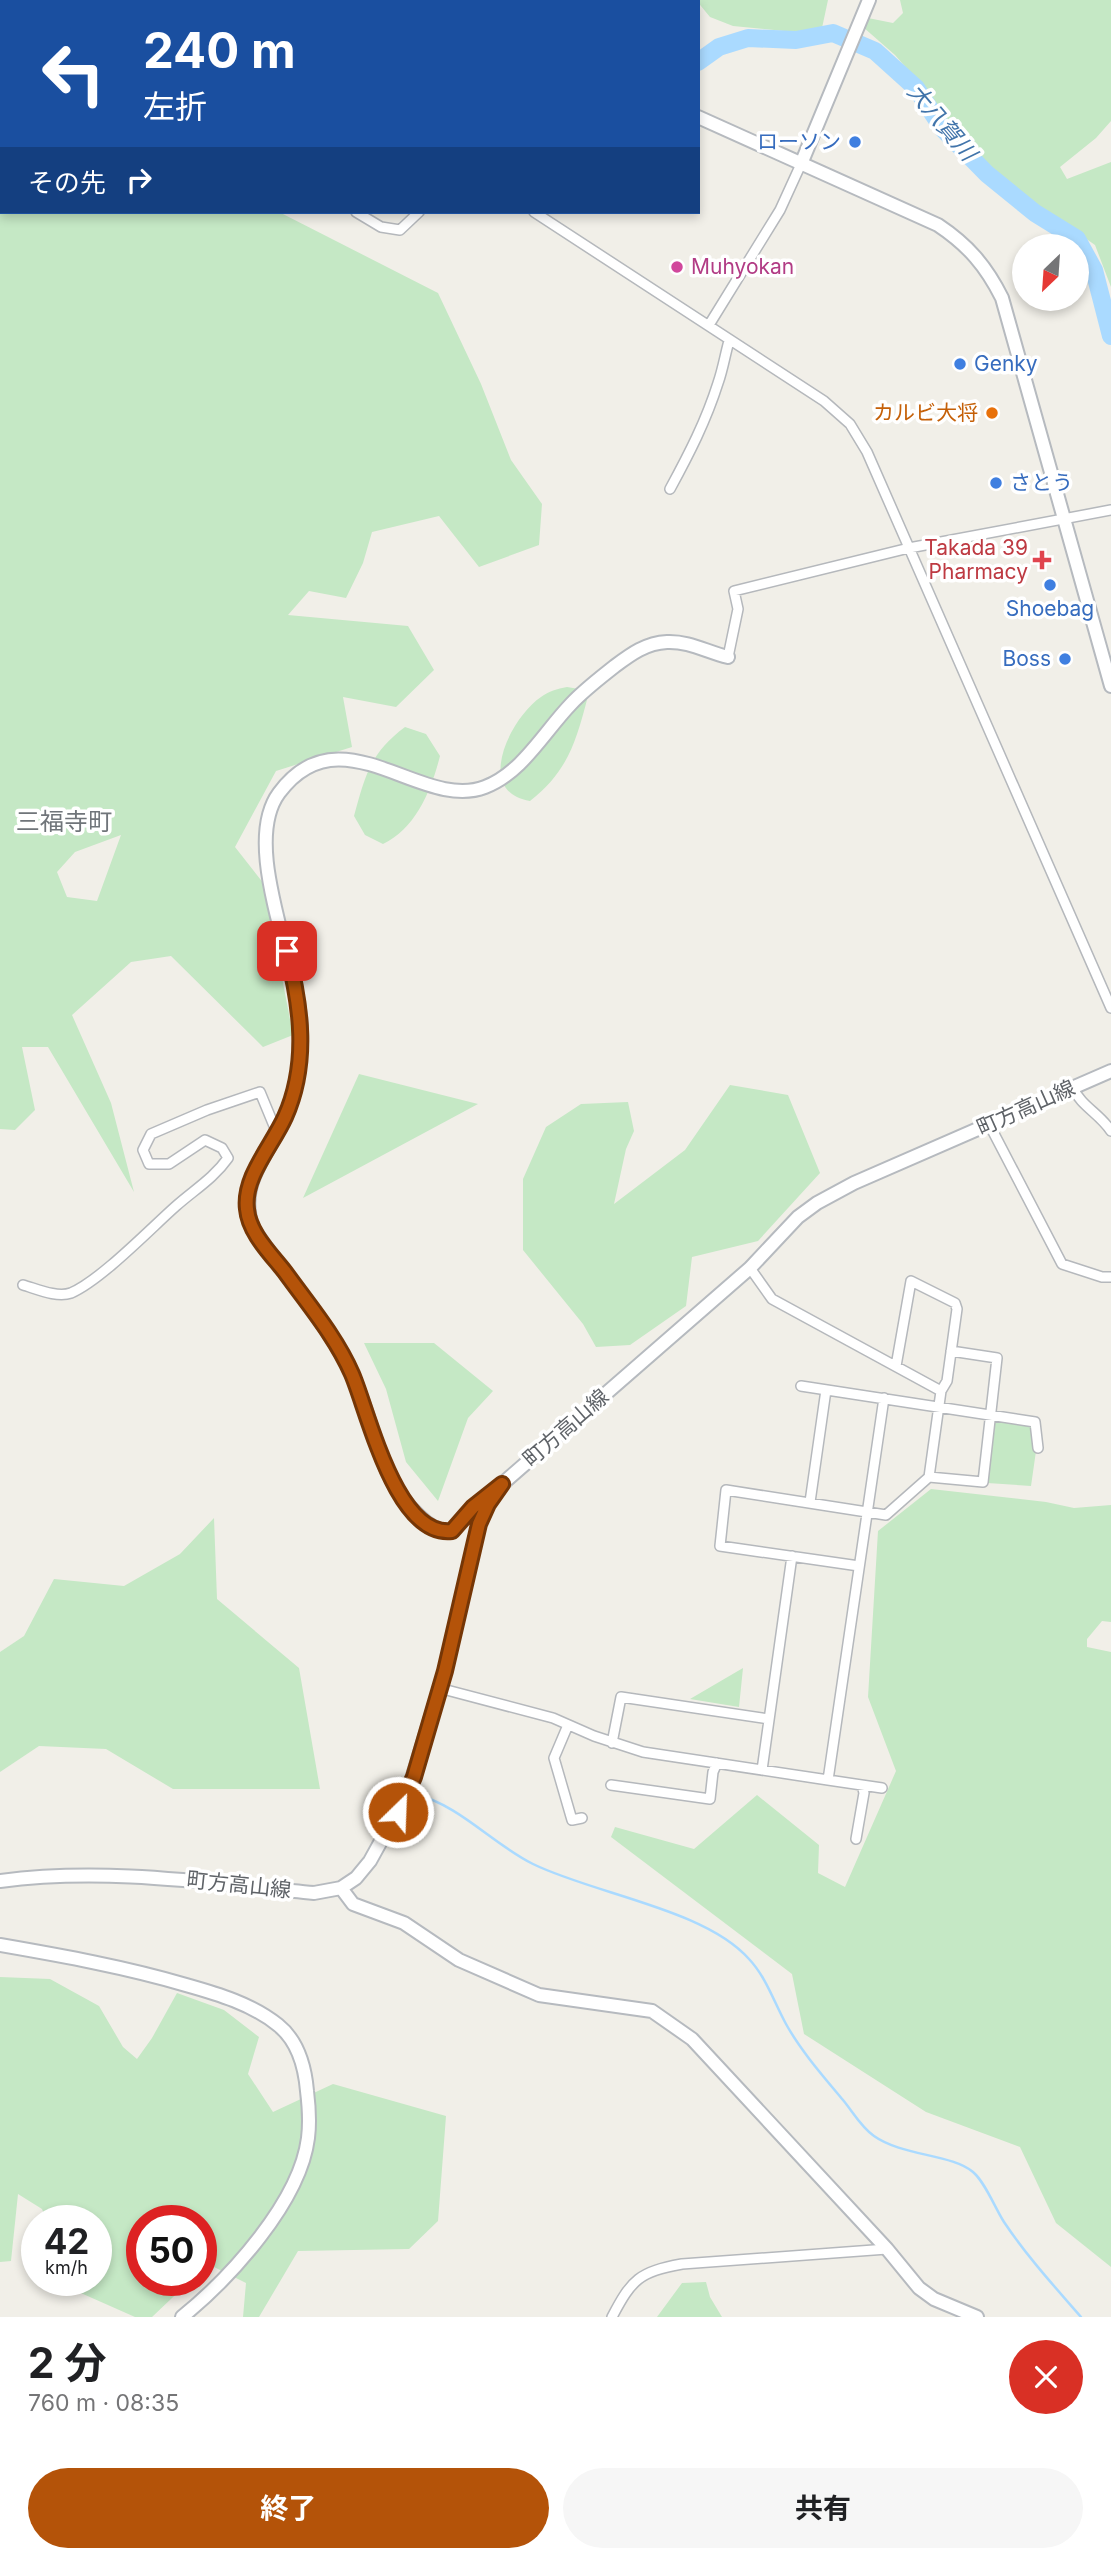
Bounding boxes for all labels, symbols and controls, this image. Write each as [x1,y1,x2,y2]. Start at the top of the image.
text: 240 m [143,21,296,80]
icon: left [28,28,119,119]
water label: 大八賀川 [902,78,984,169]
text: 左折 [143,87,207,126]
place label: ローソン [757,129,841,154]
marker: ローソン [847,134,863,150]
icon: right [120,161,158,199]
text: その先 [28,167,106,198]
north arrow [1012,234,1088,312]
map controls [1012,234,1089,311]
place label: Muhyokan [691,254,794,279]
marker: Muhyokan [669,259,685,275]
place label: Genky [974,351,1038,376]
marker: Genky [952,356,968,372]
place label: カルビ大将 [873,400,978,425]
marker: カルビ大将 [984,405,1000,421]
place label: さとう [1010,470,1073,495]
marker: さとう [988,475,1004,491]
place label: Takada 39 Pharmacy [924,535,1028,584]
marker: Takada 39 Pharmacy [1034,552,1050,568]
marker: Shoebag [1042,577,1058,593]
place label: Shoebag [1006,596,1094,621]
place label: Boss [1002,646,1051,671]
marker: Boss [1057,651,1073,667]
district label: 三福寺町 [16,807,112,836]
pin [257,921,317,981]
icon: arrive [268,932,306,970]
street label: 町方高山線 [973,1075,1079,1140]
street label: 町方高山線 [518,1384,613,1471]
position arrow [361,1775,435,1849]
street label: 町方高山線 [186,1867,293,1902]
speed limit sign: 50 [126,2205,217,2296]
text: 42 [44,2220,89,2262]
text: km/h [45,2257,88,2278]
text: 2 分 [28,2337,106,2388]
button: close [1009,2340,1083,2414]
text: 760 m · 08:35 [28,2389,179,2417]
button: 終了 [28,2468,549,2548]
button: 共有 [563,2468,1083,2548]

